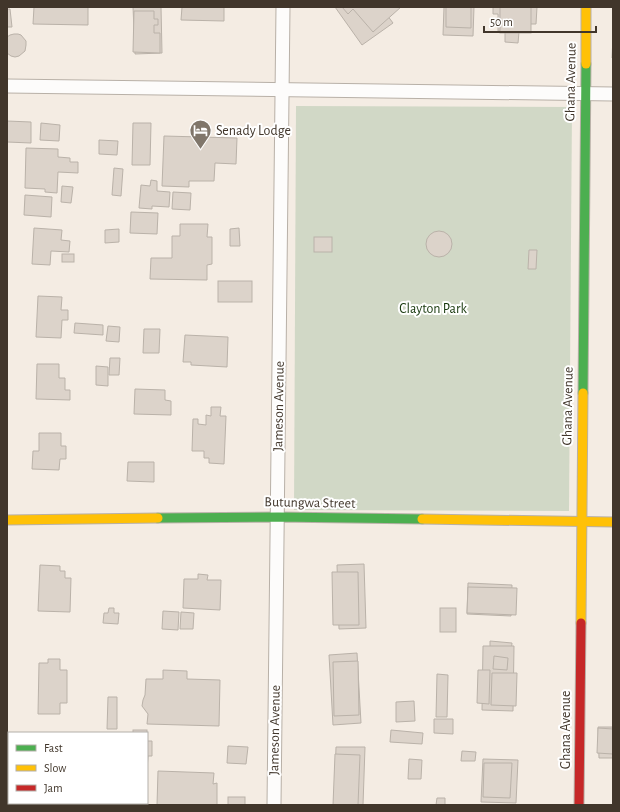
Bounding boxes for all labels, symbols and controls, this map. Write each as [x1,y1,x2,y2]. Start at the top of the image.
scale bar [484,8,596,34]
text: 50 m [490,16,513,28]
street label: Ghana Avenue [563,43,579,121]
hotel icon: Senady Lodge [187,118,213,151]
place label: Senady Lodge [216,124,291,138]
park label: Clayton Park [399,302,467,316]
street label: Jameson Avenue [271,361,287,451]
street label: Ghana Avenue [560,367,576,445]
street label: Butungwa Street [264,495,356,511]
street label: Jameson Avenue [267,685,283,775]
street label: Ghana Avenue [559,691,573,769]
legend [8,732,148,804]
text: Fast [44,742,63,754]
text: Slow [44,762,66,774]
text: Jam [44,782,63,794]

